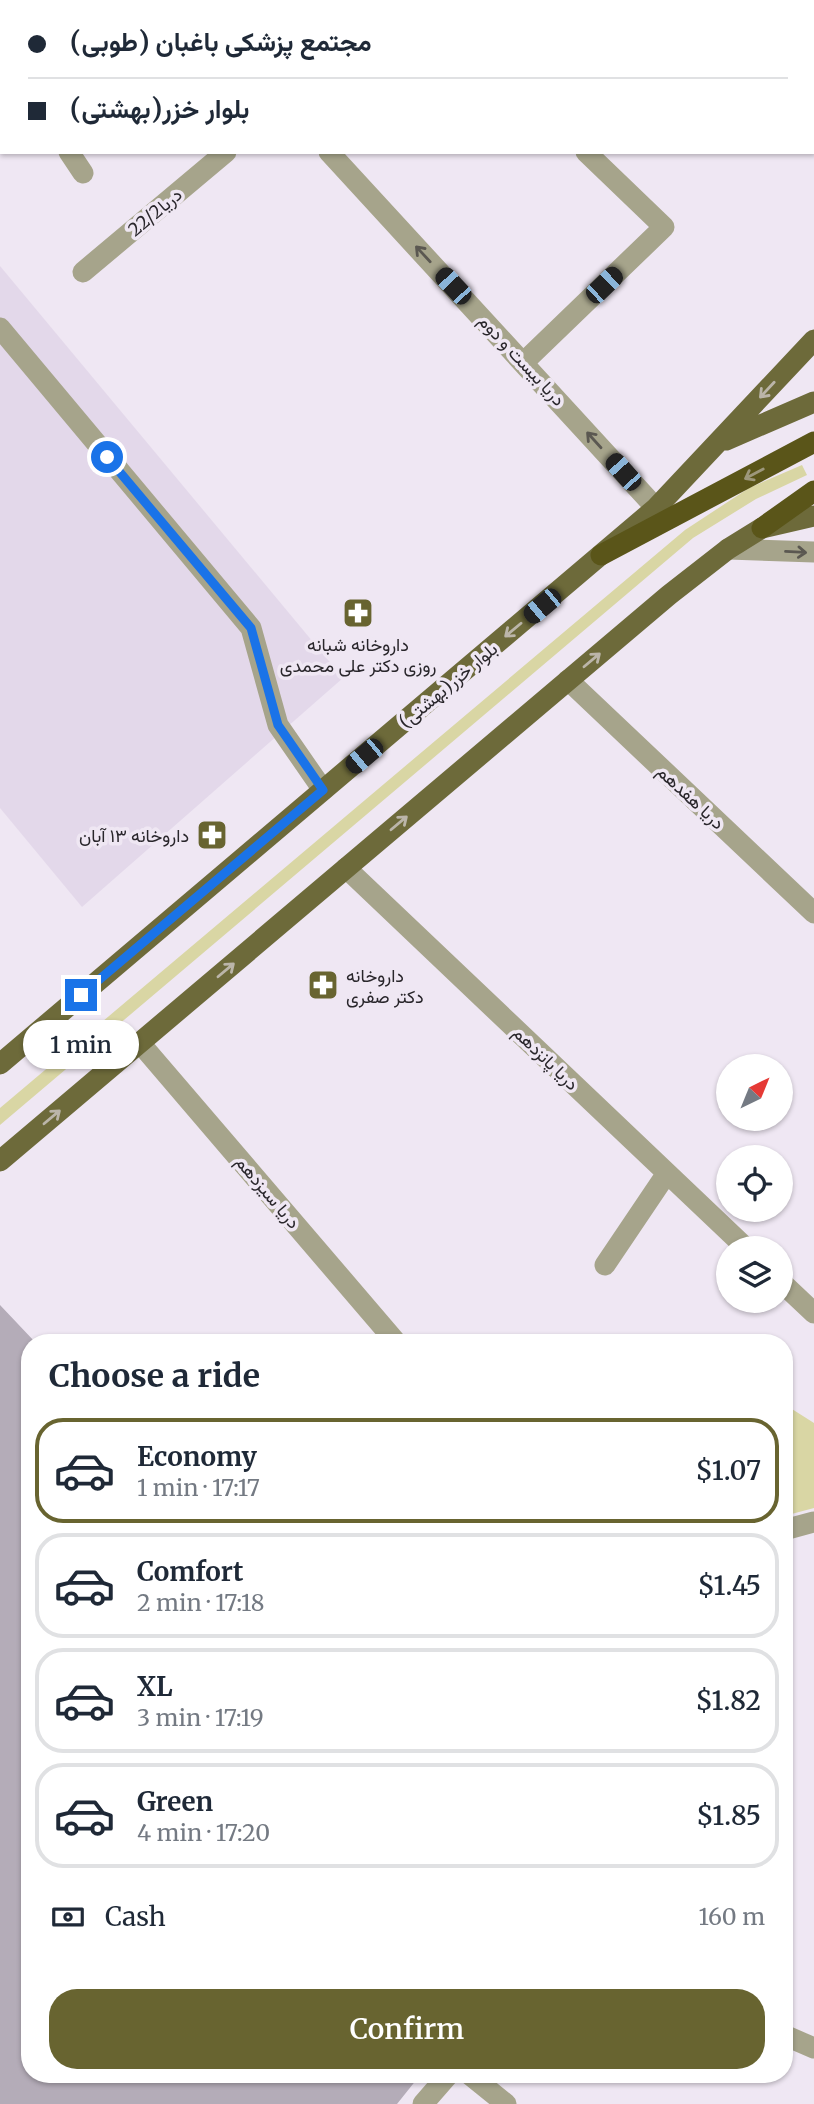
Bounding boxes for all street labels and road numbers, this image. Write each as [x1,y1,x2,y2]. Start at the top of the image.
street label: دریا22/2 [123,183,187,241]
street label: دریا بیست و دوم [473,309,570,411]
street label: بلوار خزر(بهشتی) [394,637,502,733]
street label: دریا هفدهم [652,760,730,835]
street label: دریا پانزدهم [508,1021,584,1096]
street label: دریا سیزدهم [230,1151,305,1234]

